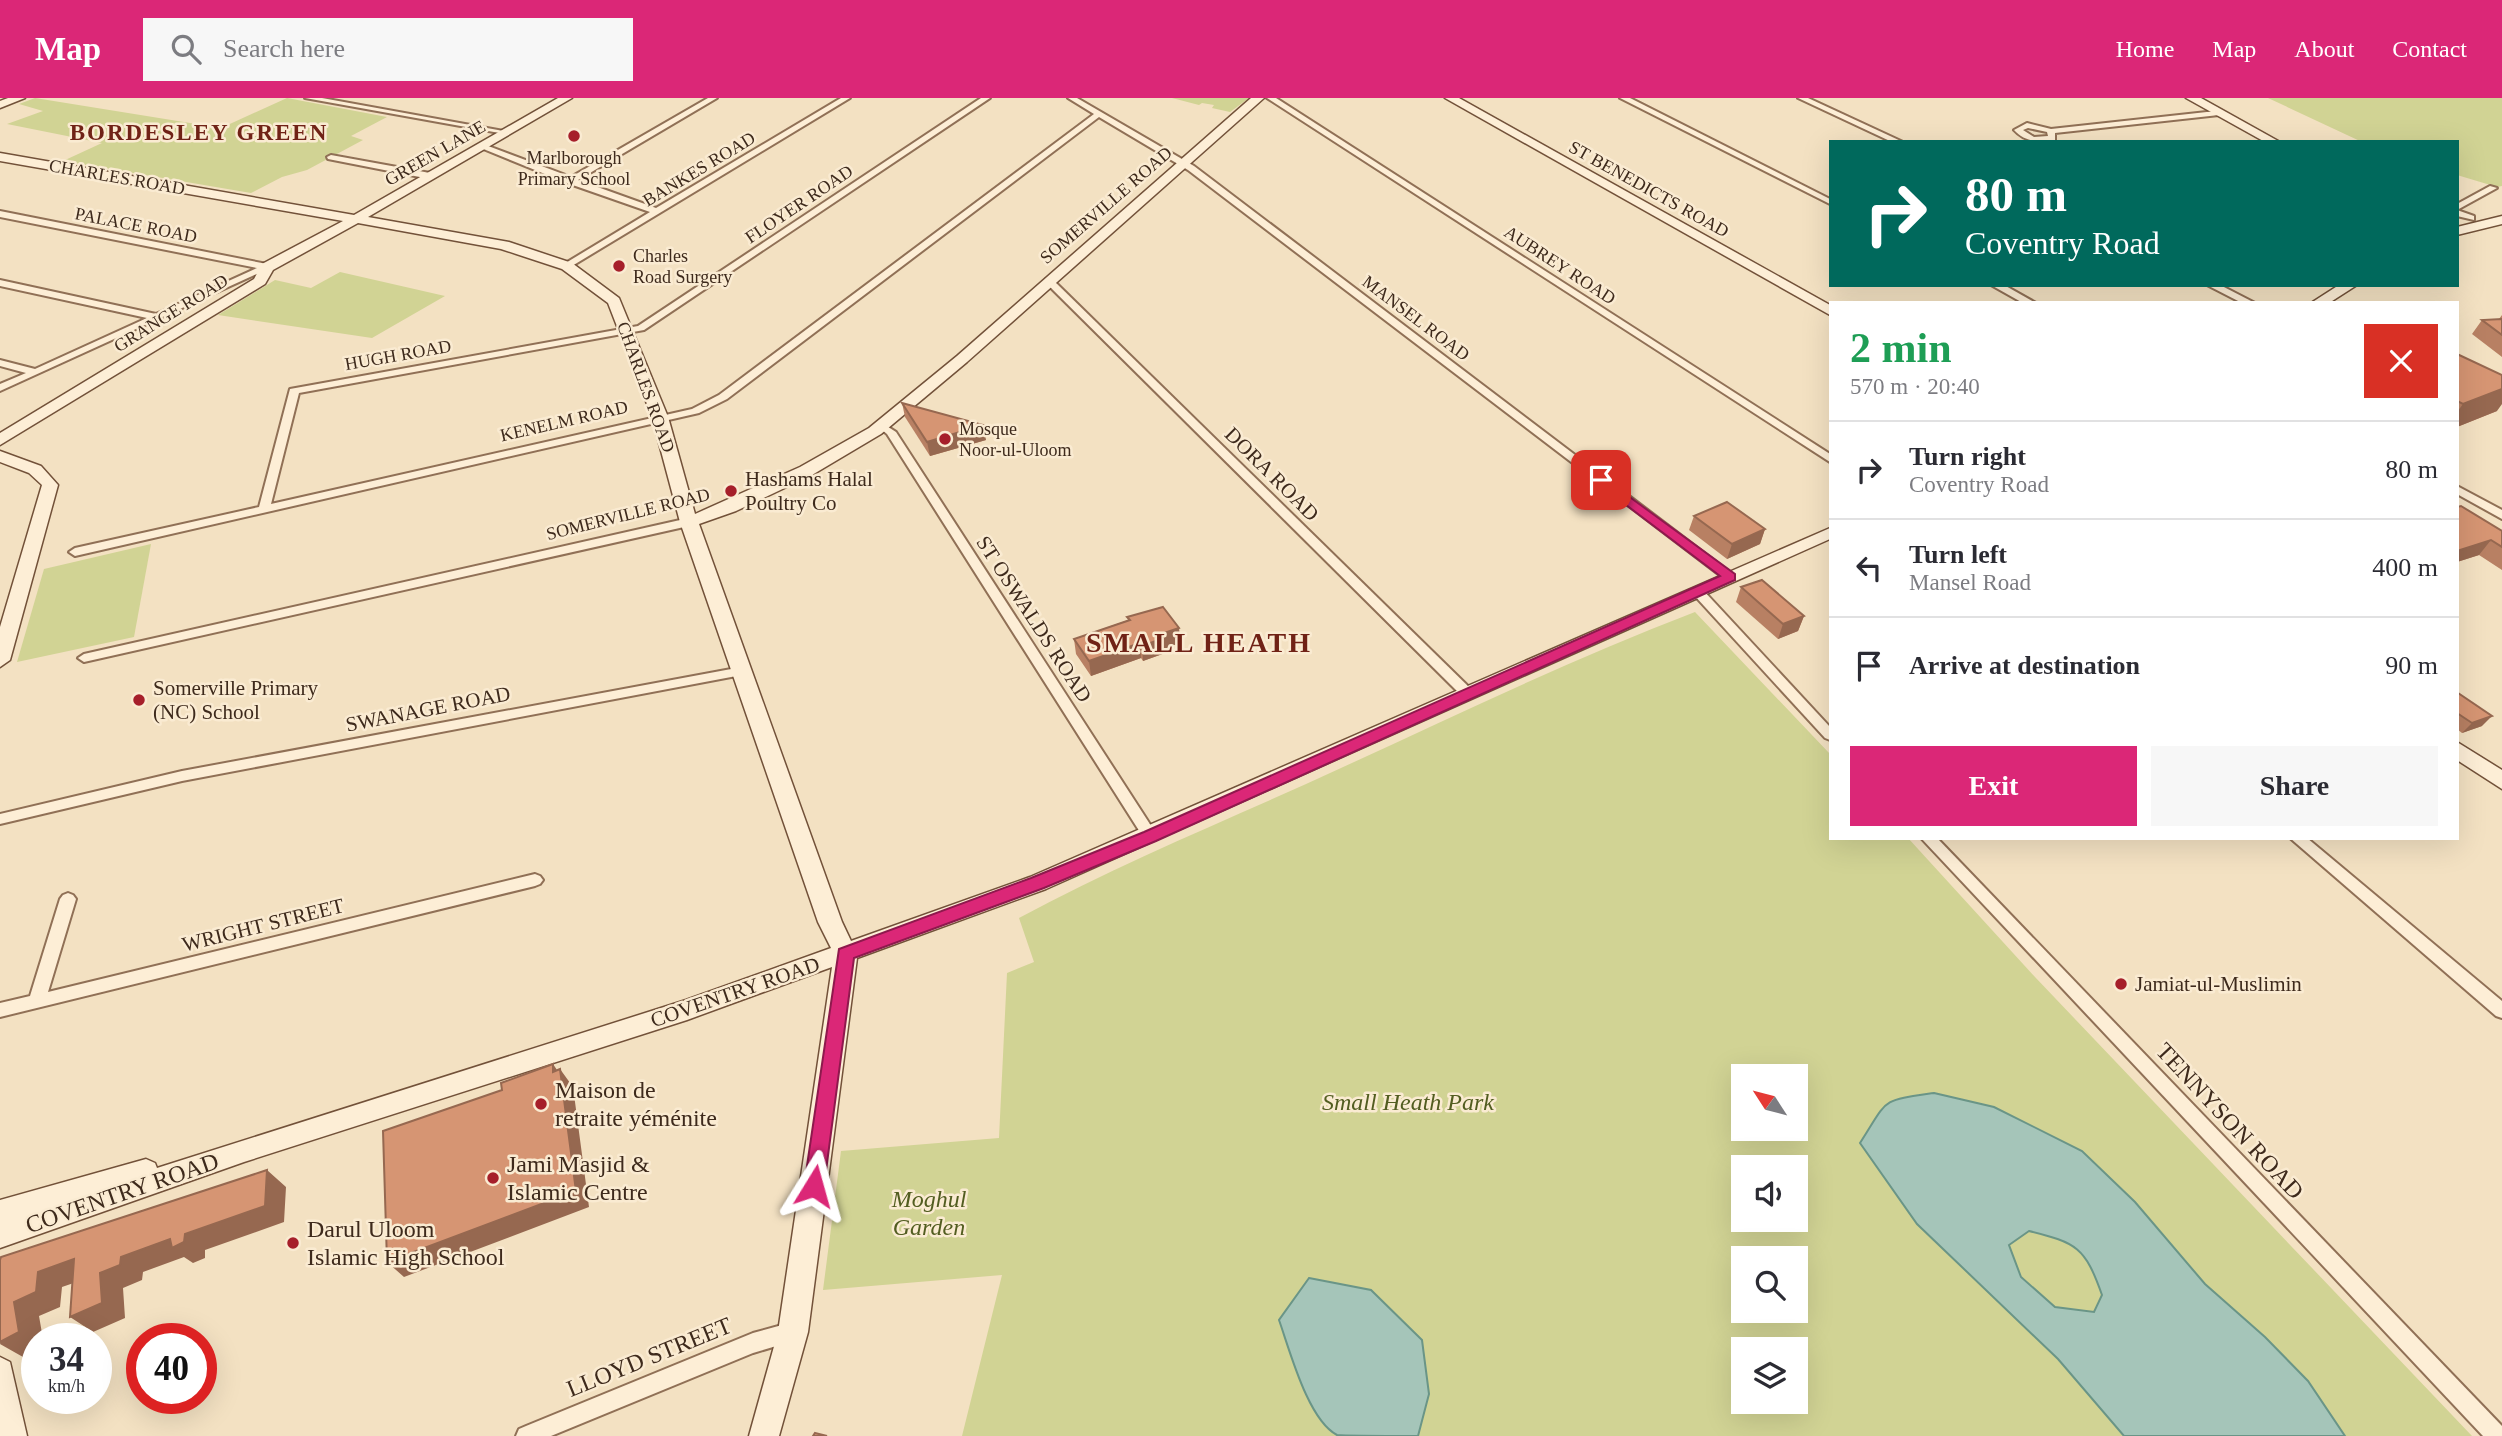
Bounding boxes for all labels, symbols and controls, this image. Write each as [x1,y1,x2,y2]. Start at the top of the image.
search box [143,18,633,81]
icon: search [167,30,205,68]
text: Map [35,31,101,67]
text: Search here [223,34,345,63]
text: Home [2116,36,2174,62]
text: Map [2212,36,2256,62]
text: About [2294,36,2354,62]
text: Contact [2392,36,2467,62]
street label: GREEN LANE [381,116,489,190]
district label: BORDESLEY GREEN [70,120,328,145]
marker: Marlborough Primary School [566,128,582,144]
street label: BANKES ROAD [639,128,759,210]
street label: ST BENEDICTS ROAD [1566,137,1732,241]
street label: SOMERVILLE ROAD [1036,142,1176,268]
place label: Marlborough Primary School [518,148,630,189]
street label: CHARLES ROAD [48,155,186,199]
street label: FLOYER ROAD [741,161,857,247]
text: 80 m [1965,167,2067,222]
icon: right [1850,168,1941,259]
street label: PALACE ROAD [73,203,199,247]
street label: AUBREY ROAD [1501,222,1619,308]
text: Coventry Road [1965,225,2160,261]
place label: Charles Road Surgery [633,246,732,287]
marker: Charles Road Surgery [611,258,627,274]
street label: GRANGE ROAD [110,270,232,356]
street label: MANSEL ROAD [1359,271,1473,365]
street label: CHARLES ROAD [613,319,679,455]
button: close [2364,324,2438,398]
text: 2 min [1850,325,1952,371]
street label: HUGH ROAD [343,336,453,374]
text: 570 m · 20:40 [1850,374,1980,399]
street label: KENELM ROAD [498,397,630,445]
place label: Mosque Noor-ul-Uloom [959,419,1072,460]
street label: DORA ROAD [1220,422,1324,526]
marker: Mosque Noor-ul-Uloom [937,431,953,447]
text: Turn right [1909,442,2026,471]
pin [1571,450,1631,510]
icon: right [1850,451,1888,489]
text: 80 m [2385,455,2438,484]
icon: arrive [1582,461,1620,499]
place label: Hashams Halal Poultry Co [745,467,873,515]
text: Coventry Road [1909,472,2049,497]
marker: Hashams Halal Poultry Co [723,483,739,499]
street label: SOMERVILLE ROAD [544,484,712,544]
street label: ST OSWALDS ROAD [971,531,1097,707]
text: Turn left [1909,540,2007,569]
icon: left [1850,549,1888,587]
text: 400 m [2372,553,2438,582]
text: Mansel Road [1909,570,2031,595]
district label: SMALL HEATH [1086,627,1312,658]
icon: arrive [1850,647,1888,685]
text: Arrive at destination [1909,651,2140,680]
text: 90 m [2385,651,2438,680]
place label: Somerville Primary (NC) School [153,676,319,724]
street label: SWANAGE ROAD [344,681,512,737]
marker: Somerville Primary (NC) School [131,692,147,708]
button: Exit [1850,746,2137,826]
button: Share [2151,746,2438,826]
street label: WRIGHT STREET [180,893,347,957]
street label: COVENTRY ROAD [647,952,823,1032]
place label: Jamiat-ul-Muslimin [2135,972,2302,996]
marker: Jamiat-ul-Muslimin [2113,976,2129,992]
street label: TENNYSON ROAD [2151,1038,2309,1204]
north arrow [1731,1064,1808,1141]
map controls [1731,1064,1808,1414]
place label: Maison de retraite yéménite [555,1077,717,1131]
park label: Small Heath Park [1322,1089,1494,1115]
marker: Maison de retraite yéménite [533,1096,549,1112]
street label: COVENTRY ROAD [22,1148,222,1238]
position arrow [777,1149,851,1223]
place label: Jami Masjid & Islamic Centre [507,1151,650,1205]
button: sound [1731,1155,1808,1232]
marker: Jami Masjid & Islamic Centre [485,1170,501,1186]
park label: Moghul Garden [891,1186,967,1240]
place label: Darul Uloom Islamic High School [307,1216,505,1270]
marker: Darul Uloom Islamic High School [285,1235,301,1251]
button: search [1731,1246,1808,1323]
street label: LLOYD STREET [563,1312,735,1402]
speed limit sign: 40 [126,1323,217,1414]
button: layers [1731,1337,1808,1414]
text: 34 [49,1340,84,1379]
text: km/h [48,1376,85,1396]

